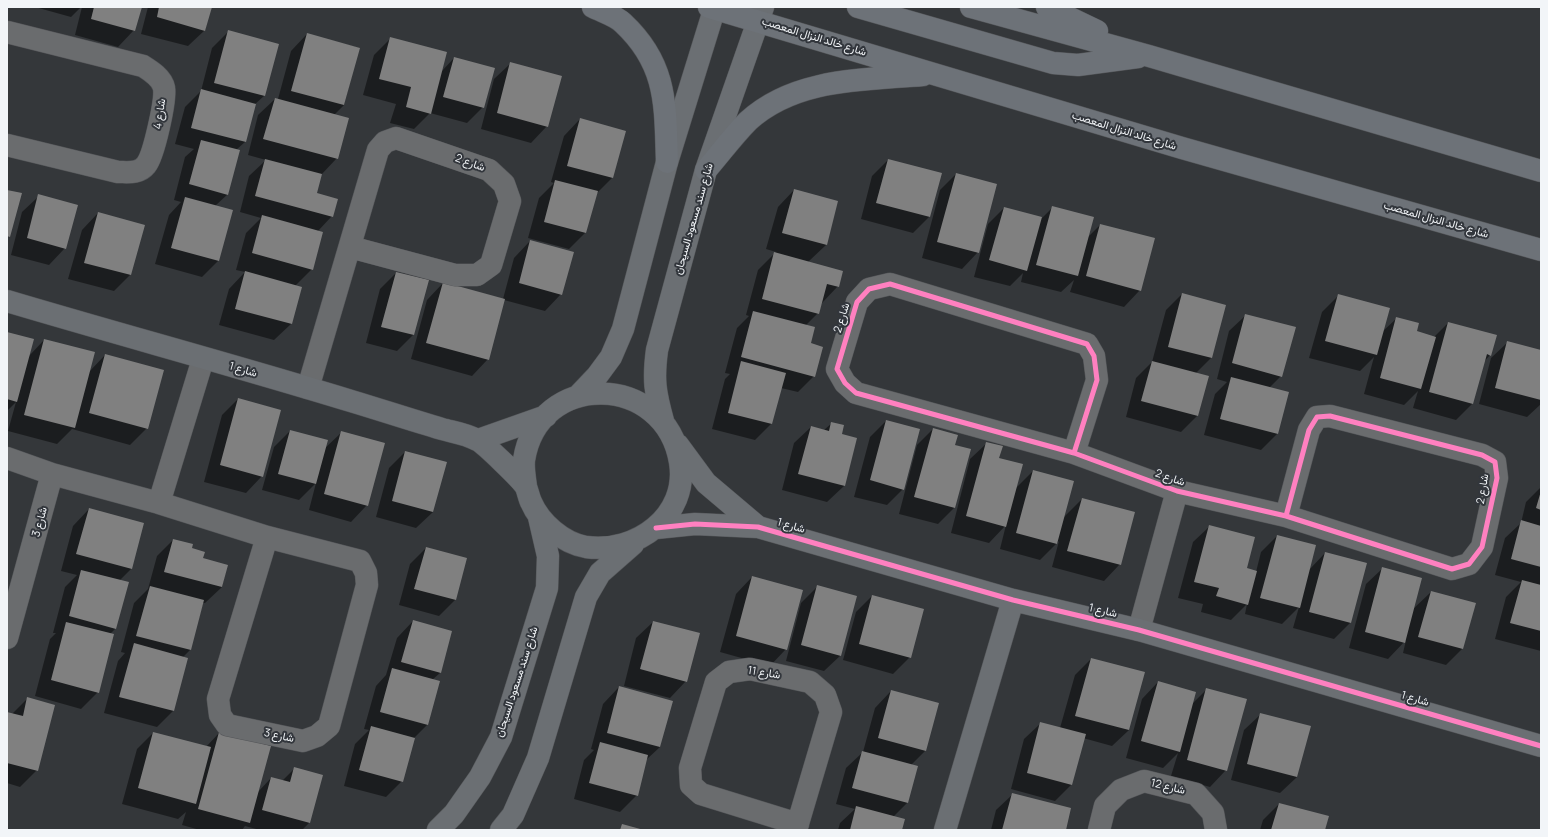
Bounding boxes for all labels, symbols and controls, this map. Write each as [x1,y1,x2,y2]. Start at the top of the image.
street label: شارع خالد النزال المعصب [760,15,868,59]
street label: شارع 4 [151,98,169,130]
street label: شارع خالد النزال المعصب [1070,109,1178,153]
street label: شارع 2 [453,152,487,174]
street label: شارع سند مسعود السيحان [672,162,716,276]
street label: شارع خالد النزال المعصب [1382,199,1490,241]
street label: شارع 2 [831,301,853,335]
street label: شارع 1 [227,360,259,380]
street label: شارع 2 [1153,467,1187,489]
street label: شارع 2 [1474,473,1492,505]
street label: شارع 3 [30,506,50,538]
street label: شارع 1 [775,516,807,536]
street label: شارع 1 [1088,601,1118,621]
street label: شارع سند مسعود السيحان [493,625,541,739]
street label: شارع 11 [747,664,781,682]
street label: شارع 1 [1399,689,1431,709]
street label: شارع 3 [263,726,295,746]
street label: شارع 12 [1150,777,1186,797]

